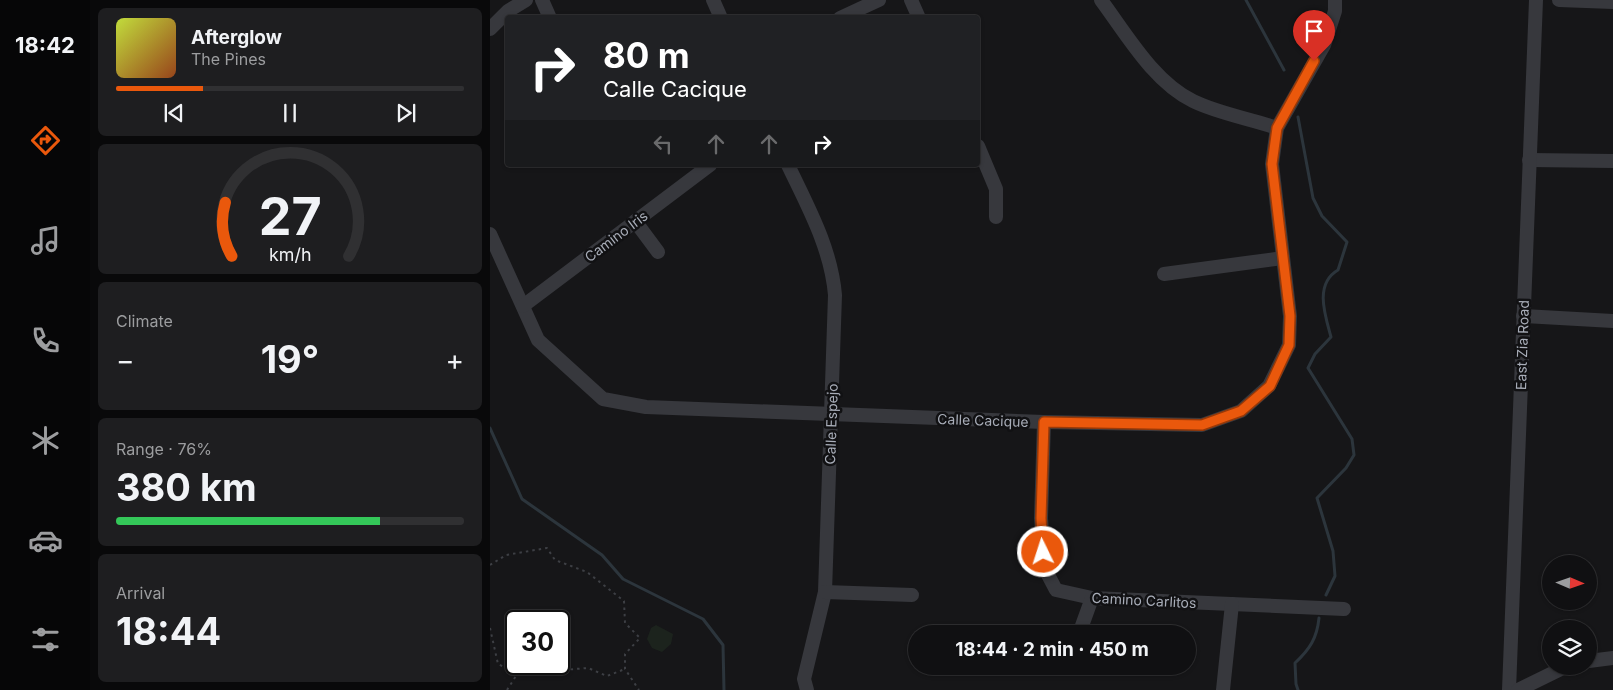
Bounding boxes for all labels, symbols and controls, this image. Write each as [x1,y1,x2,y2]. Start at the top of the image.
pin [1293,10,1335,61]
icon: arrive [1300,17,1328,45]
text: Afterglow [191,26,282,49]
text: 18:42 [15,32,75,58]
text: 80 m [603,34,690,76]
icon: right [520,35,585,100]
text: The Pines [191,49,266,69]
text: Calle Cacique [603,76,747,102]
icon: previous [160,99,188,127]
icon: pause [276,99,304,127]
icon: next [392,99,420,127]
icon: directions [28,123,63,158]
icon: left [649,130,677,158]
icon: ahead [702,130,730,158]
icon: ahead [755,130,783,158]
icon: right [808,130,836,158]
text: 27 [259,185,322,248]
street label: Camino Iris [581,207,651,265]
icon: music [28,223,63,258]
text: km/h [269,244,311,265]
street label: East Zia Road [1512,300,1532,390]
text: Climate [116,311,173,331]
icon: phone [28,323,63,358]
text: 19° [261,336,319,382]
text: − [116,343,135,377]
text: + [445,343,464,377]
street label: Calle Espejo [821,383,841,465]
street label: Calle Cacique [937,410,1029,430]
icon: climate [28,423,63,458]
text: Range · 76% [116,439,212,459]
text: 380 km [116,464,257,510]
icon: car [28,523,63,558]
position arrow [1016,525,1068,577]
north arrow [1542,555,1598,610]
map controls [1542,555,1597,675]
text: Arrival [116,583,165,603]
street label: Camino Carlitos [1091,589,1197,611]
text: 18:44 [116,608,221,654]
speed limit sign: 30 [505,610,570,675]
button: layers [1542,620,1597,675]
icon: filters [28,622,63,657]
text: 18:44 · 2 min · 450 m [955,638,1149,661]

